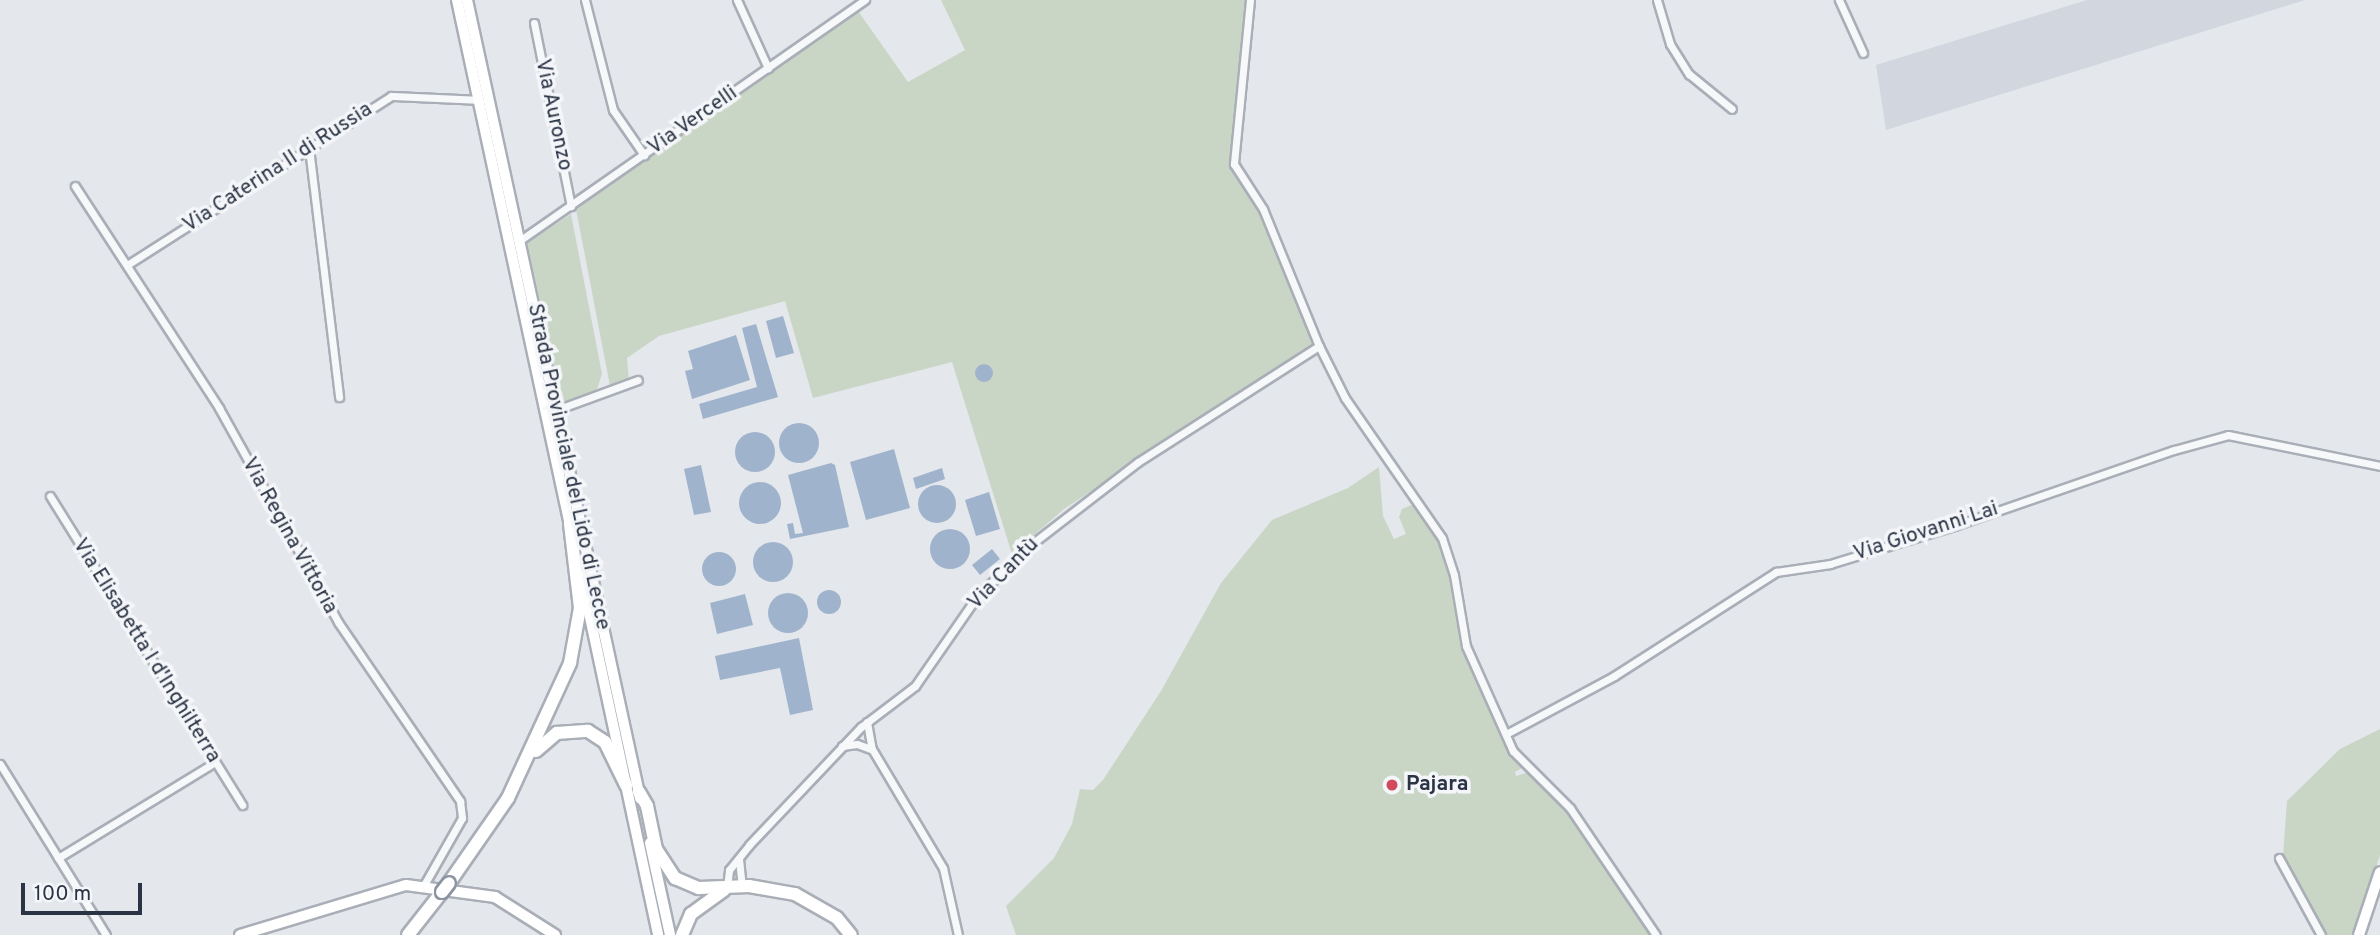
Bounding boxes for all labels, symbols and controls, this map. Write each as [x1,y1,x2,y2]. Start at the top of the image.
street label: Via Auronzo [529,56,577,174]
street label: Via Vercelli [643,81,743,161]
street label: Via Caterina II di Russia [179,97,377,239]
street label: Strada Provinciale del Lido di Lecce [521,302,615,632]
street label: Via Regina Vittoria [235,453,343,619]
street label: Via Giovanni Lai [1851,497,2001,567]
street label: Via Cantù [963,532,1045,616]
street label: Via Elisabetta I d'Inghilterra [67,534,225,768]
place label: Pajara [1406,772,1469,798]
marker: Pajara [1384,777,1400,793]
scale bar [24,869,145,913]
text: 100 m [34,881,91,908]

